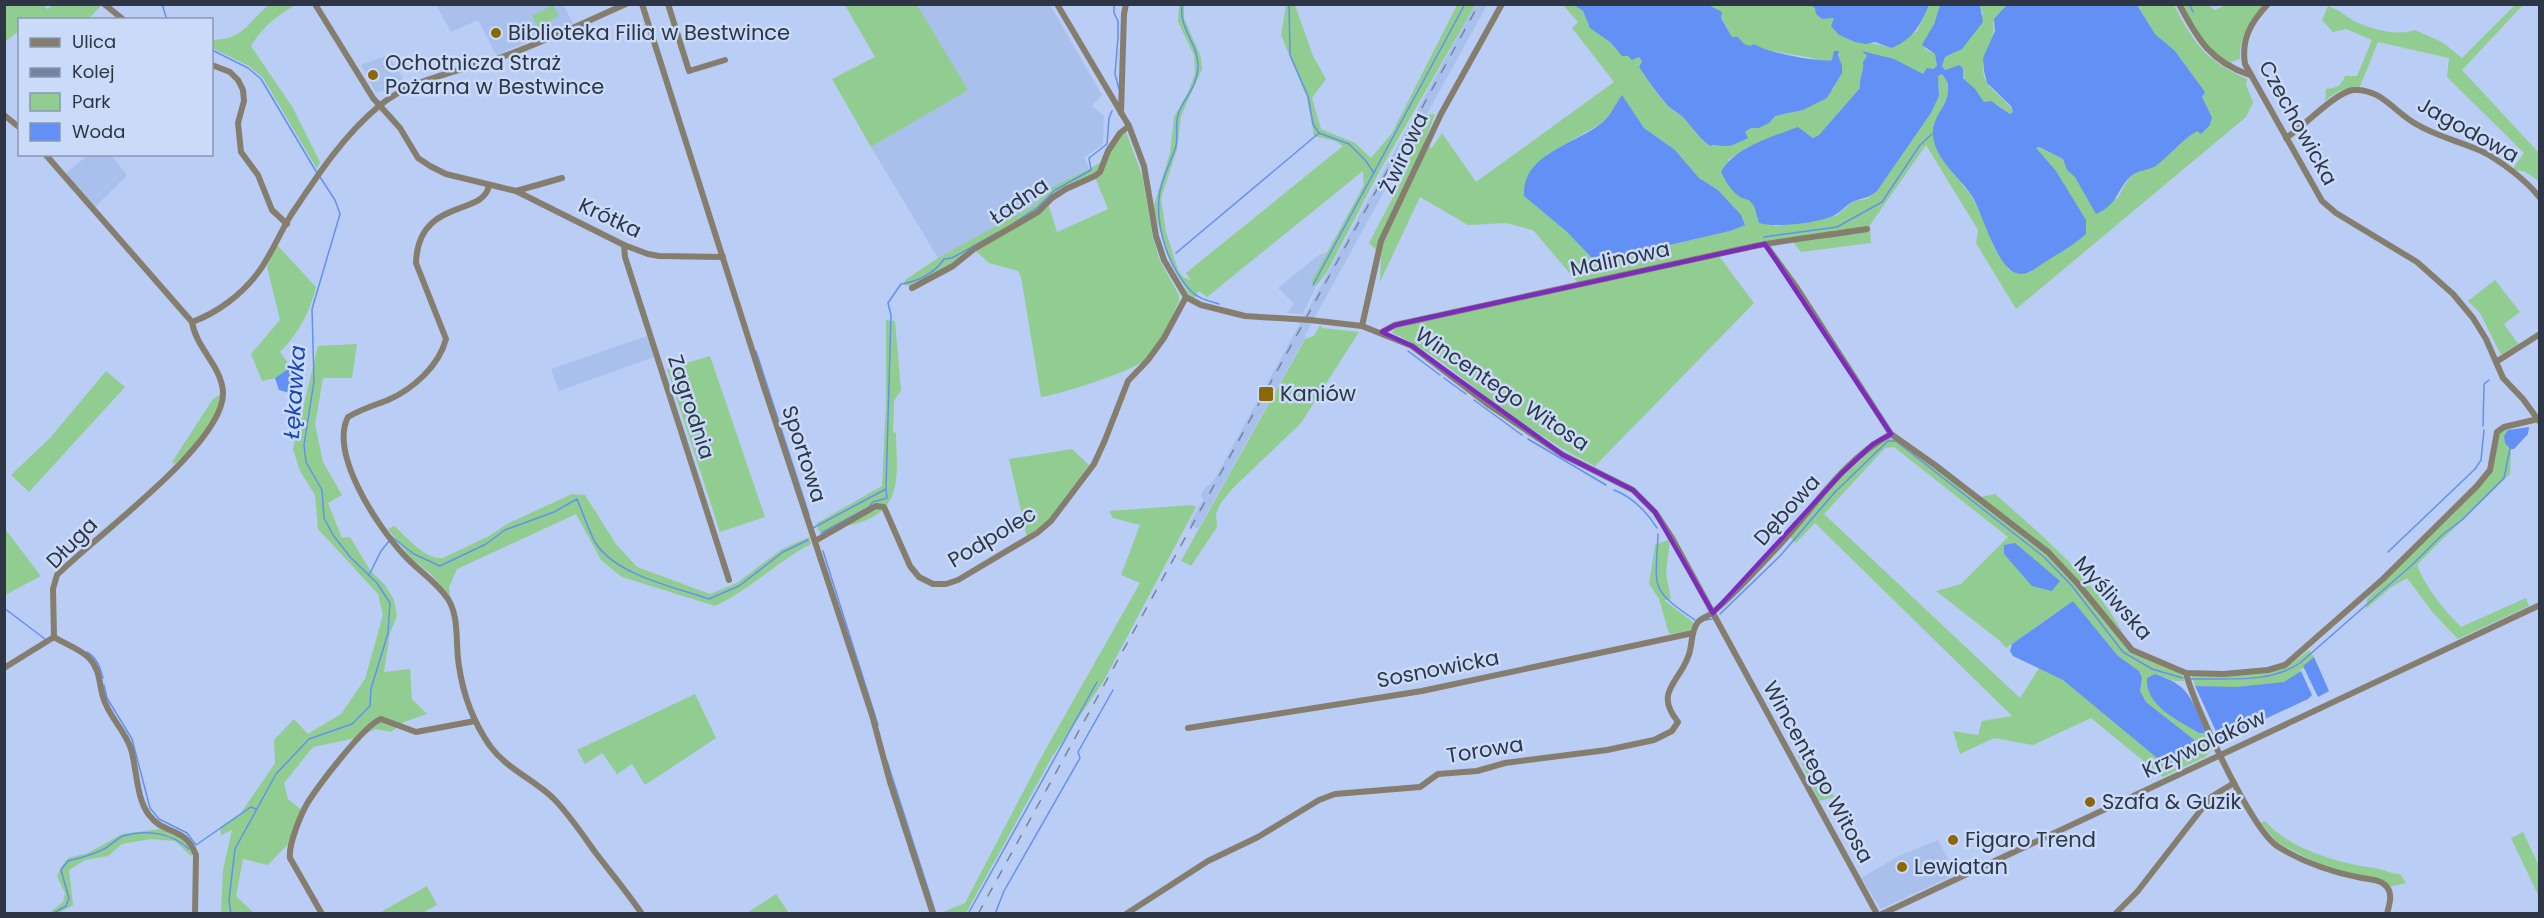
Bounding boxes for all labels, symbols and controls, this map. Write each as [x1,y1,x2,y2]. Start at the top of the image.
legend [18,18,213,156]
place label: Biblioteka Filia w Bestwince [508,18,790,47]
marker: Biblioteka Filia w Bestwince [489,26,503,40]
text: Ulica [72,29,116,54]
place label: Ochotnicza Straż Pożarna w Bestwince [385,48,604,101]
street label: Czechowicka [2252,55,2345,190]
text: Kolej [72,59,114,84]
marker: Ochotnicza Straż Pożarna w Bestwince [366,68,380,82]
text: Park [72,89,111,114]
street label: Jagodowa [2412,90,2524,169]
street label: Żwirowa [1372,107,1435,198]
text: Woda [72,119,125,144]
street label: Ładna [984,170,1054,231]
street label: Krótka [574,190,646,245]
street label: Malinowa [1568,234,1672,283]
street label: Wincentego Witosa [1410,319,1595,458]
water label: Łękawka [276,344,313,440]
street label: Zagrodnia [661,351,722,463]
place label: Kaniów [1280,379,1356,408]
marker: Kaniów [1257,385,1275,403]
street label: Sportowa [775,402,834,506]
street label: Dębowa [1747,468,1826,552]
street label: Podpolec [942,499,1041,574]
street label: Długa [39,510,104,575]
street label: Myśliwska [2068,549,2159,646]
street label: Sosnowicka [1374,642,1501,695]
street label: Wincentego Witosa [1756,675,1881,868]
street label: Krzywolaków [2137,702,2270,785]
street label: Torowa [1444,729,1525,770]
place label: Szafa & Guzik [2102,787,2241,816]
marker: Szafa & Guzik [2083,795,2097,809]
place label: Figaro Trend [1965,825,2096,854]
marker: Figaro Trend [1946,833,1960,847]
place label: Lewiatan [1914,852,2008,881]
marker: Lewiatan [1895,860,1909,874]

